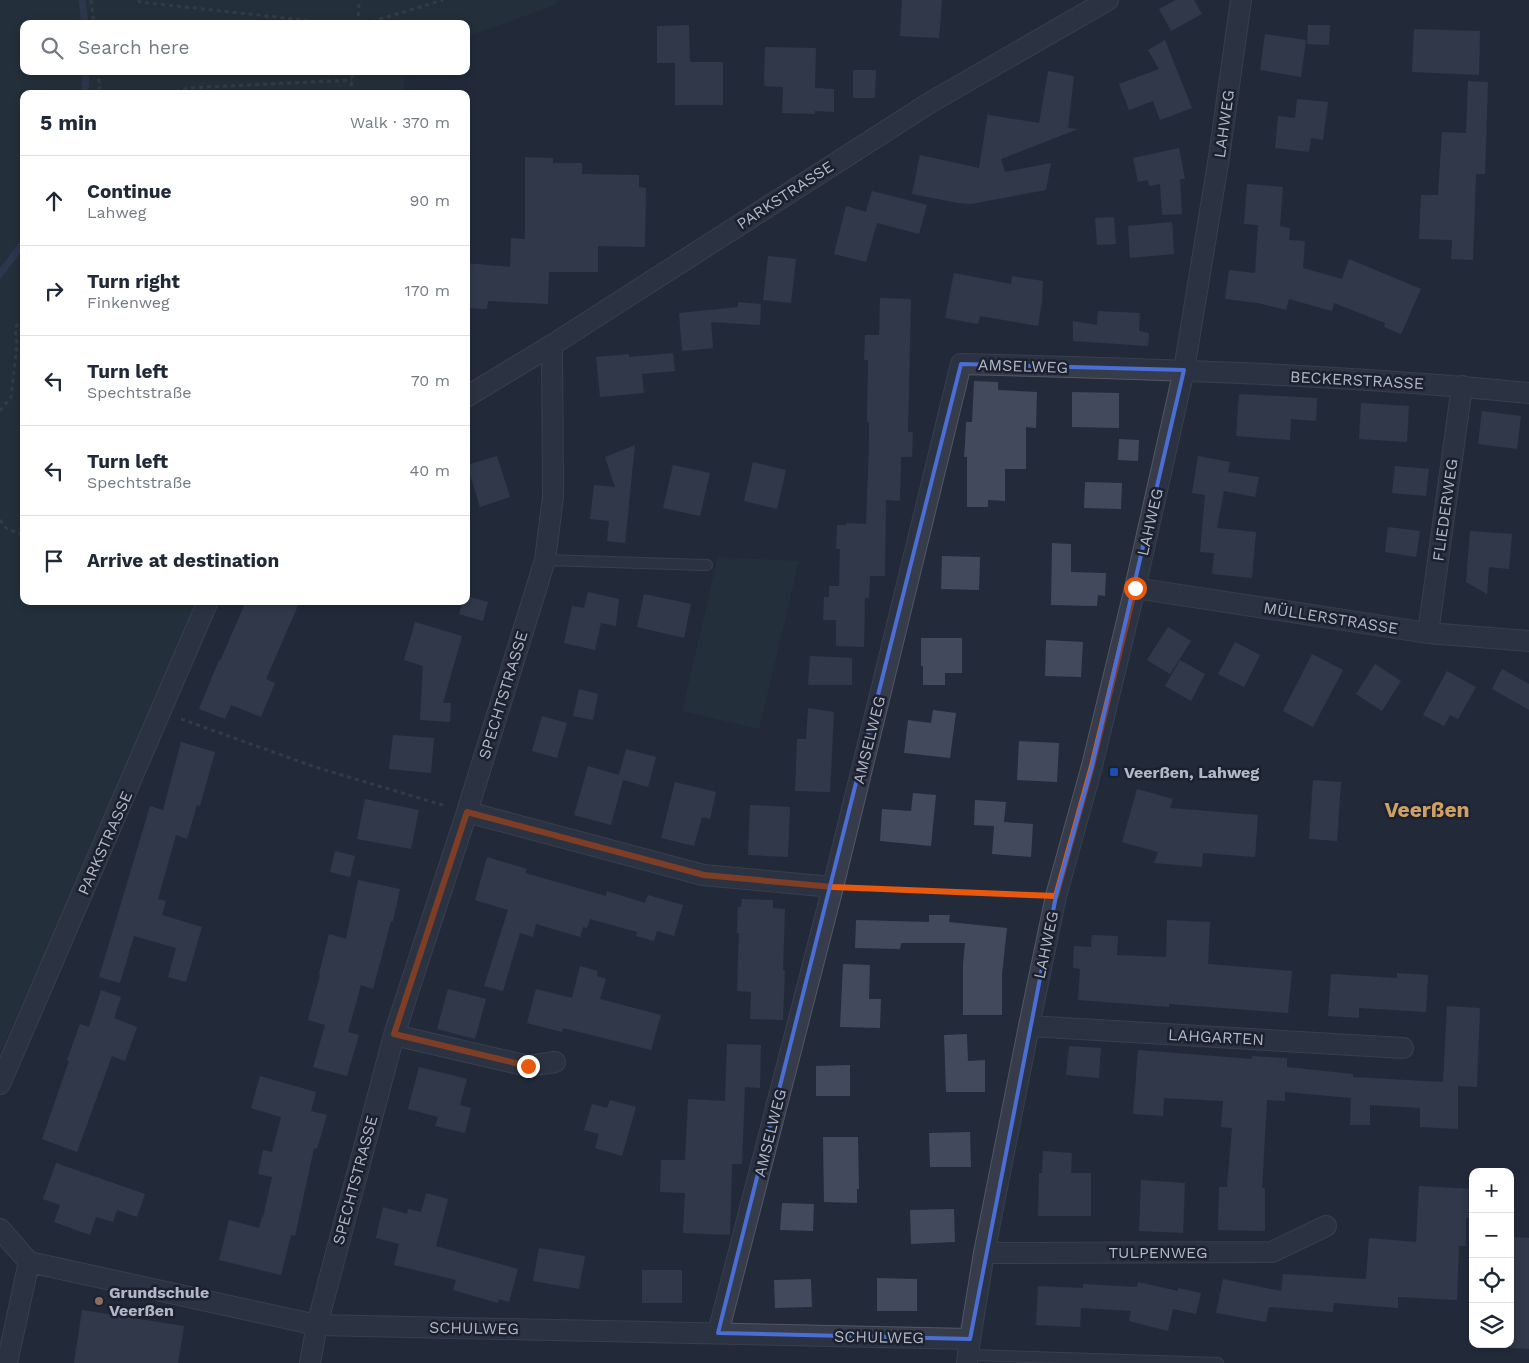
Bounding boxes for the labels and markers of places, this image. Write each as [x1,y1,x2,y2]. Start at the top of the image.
place label: Veerßen, Lahweg [1124,763,1259,782]
marker: Veerßen, Lahweg [1108,766,1120,778]
place label: Grundschule Veerßen [109,1283,209,1320]
marker: Grundschule Veerßen [93,1295,105,1307]

